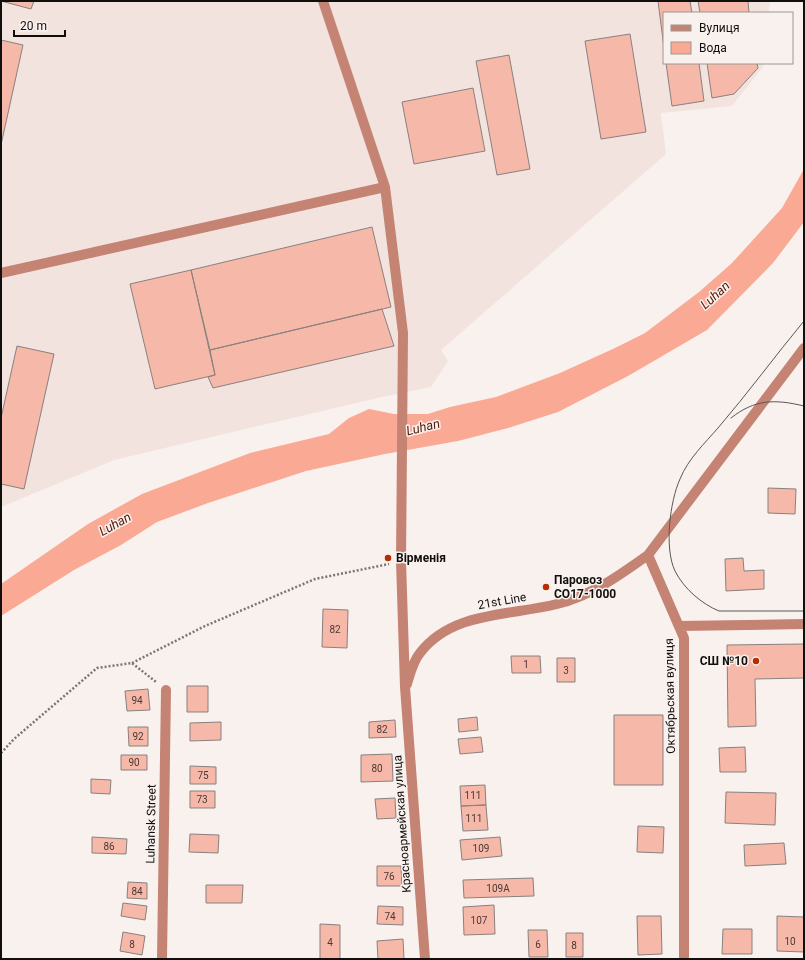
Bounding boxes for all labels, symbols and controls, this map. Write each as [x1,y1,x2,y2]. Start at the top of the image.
scale bar [14,12,65,38]
legend [663,12,793,64]
text: 20 m [20,19,47,33]
text: Вулиця [699,21,740,35]
text: Вода [699,41,727,55]
water label: Luhan [697,278,733,312]
water label: Luhan [405,416,441,438]
water label: Luhan [96,509,134,539]
place label: Вірменія [396,551,446,565]
marker: Вірменія [383,553,393,563]
place label: Паровоз СО17-1000 [554,573,616,601]
marker: Паровоз СО17-1000 [541,582,551,592]
street label: 21st Line [477,590,527,612]
house number: 82 [329,624,341,635]
street label: Октябрьская вулиця [662,638,678,754]
place label: СШ №10 [700,654,748,668]
marker: СШ №10 [751,656,761,666]
house number: 1 [523,659,529,670]
house number: 3 [563,665,569,676]
house number: 94 [131,695,143,706]
house number: 82 [376,724,388,735]
house number: 92 [132,731,144,742]
street label: Красноармейская улица [390,755,414,893]
house number: 90 [128,757,140,768]
house number: 80 [371,763,383,774]
house number: 75 [197,770,209,781]
street label: Luhansk Street [143,784,159,864]
house number: 111 [465,790,481,801]
house number: 73 [196,794,208,805]
house number: 111 [466,813,482,824]
house number: 86 [103,841,115,852]
house number: 109 [473,843,489,854]
house number: 76 [383,871,395,882]
house number: 109А [486,883,510,894]
house number: 84 [131,886,143,897]
house number: 74 [384,911,396,922]
house number: 107 [471,915,488,926]
house number: 10 [784,936,796,947]
house number: 4 [327,937,333,948]
house number: 8 [129,939,135,950]
house number: 6 [535,939,541,950]
house number: 8 [571,940,577,951]

